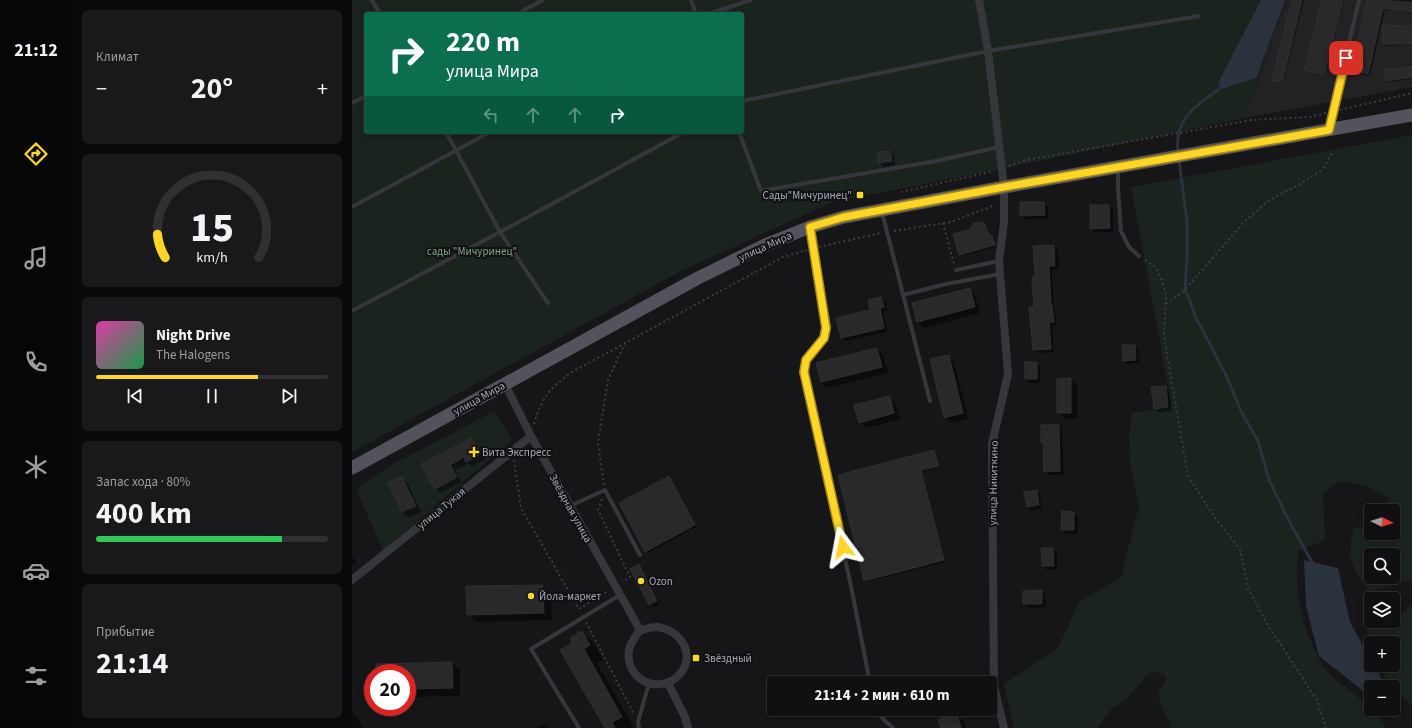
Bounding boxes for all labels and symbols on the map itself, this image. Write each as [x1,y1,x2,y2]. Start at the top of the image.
pin [1329,41,1363,75]
place label: Сады"Мичуринец" [763,188,852,203]
marker: Сады"Мичуринец" [855,190,865,200]
street label: улица Мира [736,228,794,265]
park label: сады "Мичуринец" [427,244,517,259]
street label: улица Мира [451,378,508,419]
street label: улица Никиткино [985,440,1002,526]
place label: Вита Экспресс [482,445,551,460]
marker: Вита Экспресс [469,447,479,457]
street label: Звёздная улица [545,471,596,545]
street label: улица Тукая [414,484,469,533]
north arrow [1364,504,1400,540]
position arrow [822,526,864,568]
place label: Ozon [649,574,673,589]
marker: Ozon [636,576,646,586]
place label: Йола-маркет [539,589,601,604]
marker: Йола-маркет [526,591,536,601]
place label: Звёздный [704,651,752,666]
marker: Звёздный [691,653,701,663]
speed limit sign: 20 [364,664,416,716]

